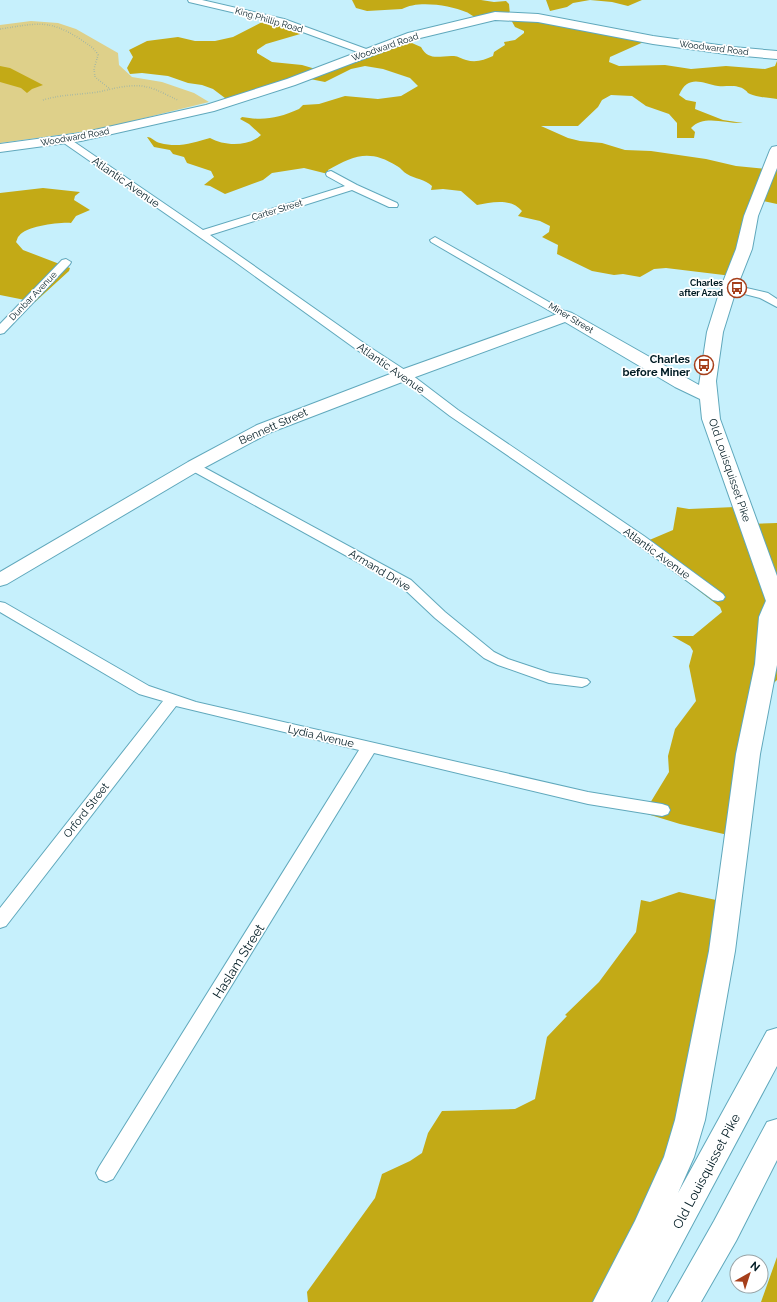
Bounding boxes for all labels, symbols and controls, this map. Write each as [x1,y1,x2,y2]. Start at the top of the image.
street label: King Phillip Road [234,6,304,35]
street label: Woodward Road [350,31,420,63]
street label: Woodward Road [679,39,750,57]
street label: Woodward Road [40,126,111,148]
street label: Atlantic Avenue [89,154,162,211]
street label: Carter Street [250,198,304,222]
street label: Dunbar Avenue [7,269,59,323]
bus stop icon: Charles after Azad [726,277,748,299]
place label: Charles after Azad [679,278,724,298]
street label: Miner Street [547,301,595,335]
street label: Atlantic Avenue [354,340,427,397]
place label: Charles before Miner [623,353,691,379]
bus stop icon: Charles before Miner [693,354,715,376]
street label: Bennett Street [237,405,310,447]
street label: Old Louisquisset Pike [706,417,754,524]
street label: Atlantic Avenue [621,525,693,582]
street label: Armand Drive [347,547,413,594]
street label: Lydia Avenue [286,723,356,751]
street label: Orford Street [61,780,112,840]
street label: Haslam Street [210,921,268,1001]
street label: Old Louisquisset Pike [670,1111,743,1231]
north arrow [729,1254,769,1294]
text: N [748,1259,762,1274]

